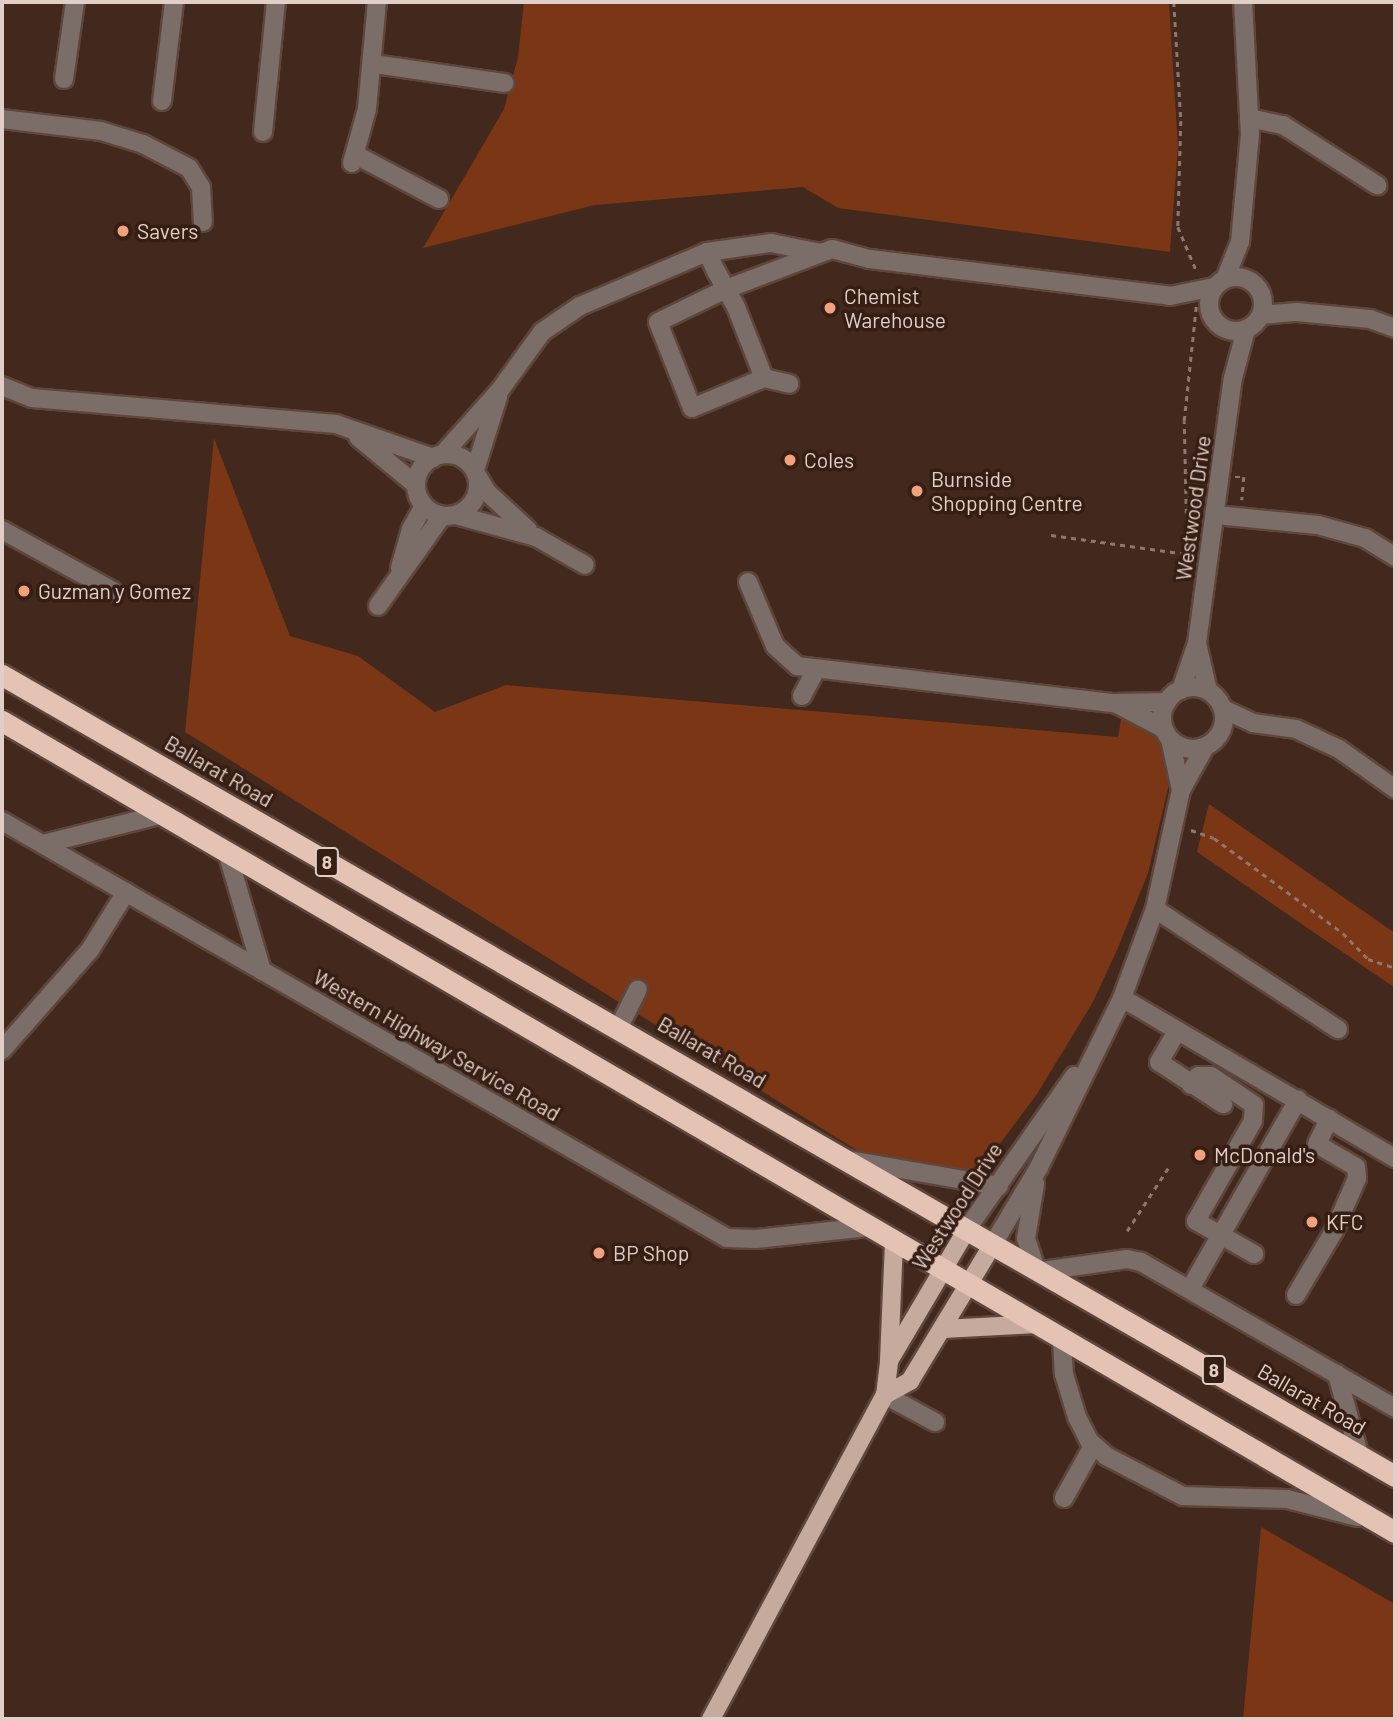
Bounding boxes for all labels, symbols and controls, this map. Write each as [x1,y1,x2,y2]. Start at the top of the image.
place label: Savers [137,218,198,244]
marker: Savers [115,223,131,239]
place label: Chemist Warehouse [844,283,946,333]
marker: Chemist Warehouse [822,300,838,316]
street label: Westwood Drive [1170,434,1216,582]
place label: Coles [804,447,854,473]
marker: Coles [782,452,798,468]
place label: Burnside Shopping Centre [931,466,1083,516]
marker: Burnside Shopping Centre [909,483,925,499]
place label: Guzman y Gomez [38,578,191,604]
marker: Guzman y Gomez [16,583,32,599]
street label: Ballarat Road [160,730,278,812]
road number: 8 [315,846,339,877]
street label: Western Highway Service Road [309,964,565,1126]
street label: Ballarat Road [653,1011,771,1093]
street label: Westwood Drive [907,1138,1007,1274]
place label: McDonald's [1214,1142,1315,1168]
marker: McDonald's [1192,1147,1208,1163]
place label: KFC [1326,1209,1363,1235]
marker: KFC [1304,1214,1320,1230]
place label: BP Shop [613,1240,689,1266]
marker: BP Shop [591,1245,607,1261]
road number: 8 [1202,1354,1226,1386]
street label: Ballarat Road [1253,1358,1371,1440]

